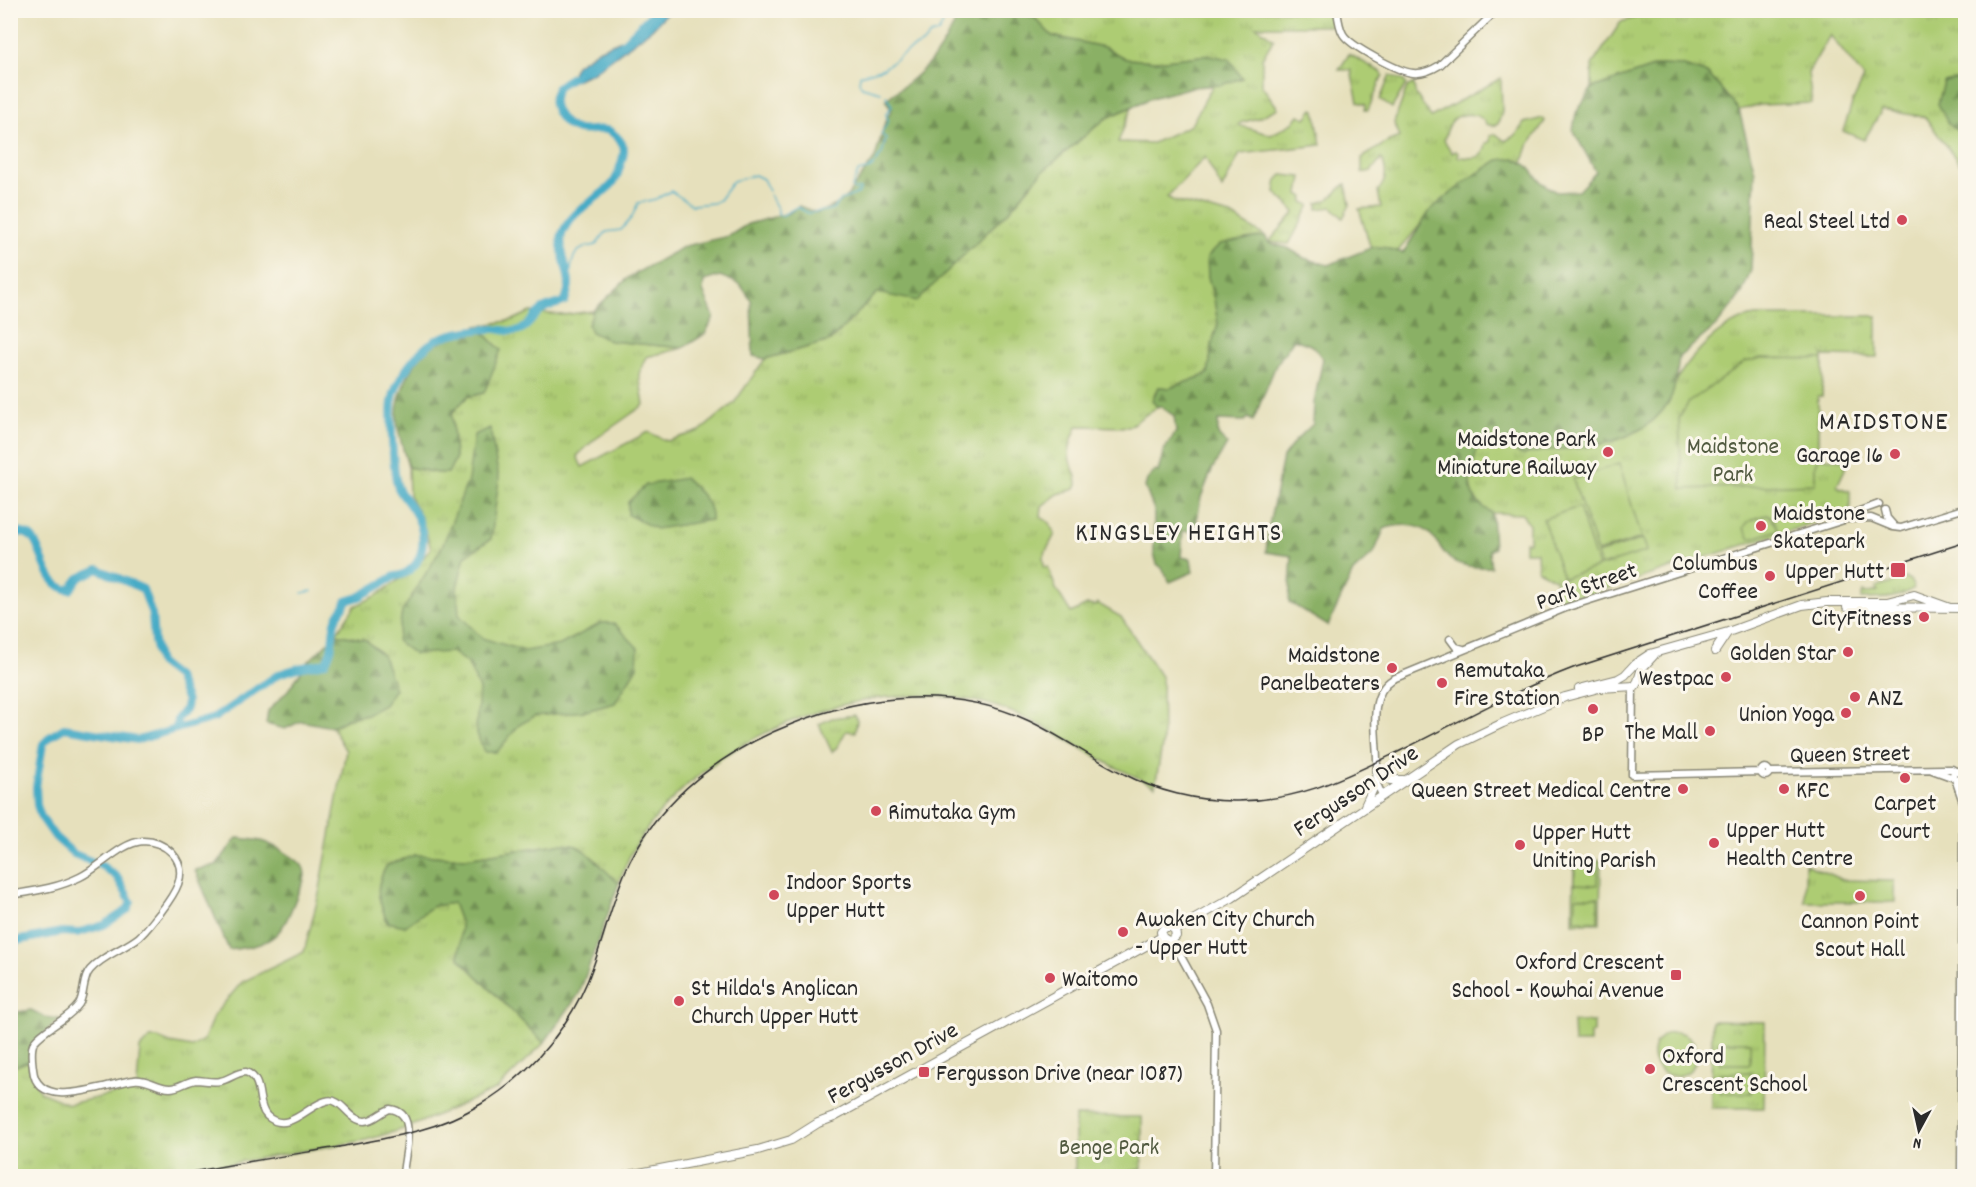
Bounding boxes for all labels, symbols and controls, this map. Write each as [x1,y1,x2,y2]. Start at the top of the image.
place label: Real Steel Ltd [1764,206,1890,240]
marker: Real Steel Ltd [1895,213,1909,227]
district label: MAIDSTONE [1819,404,1949,443]
place label: Maidstone Park Miniature Railway [1437,424,1597,486]
park label: Maidstone Park [1687,431,1779,493]
place label: Garage 16 [1796,440,1883,474]
marker: Maidstone Park Miniature Railway [1601,445,1615,459]
marker: Garage 16 [1888,447,1902,461]
place label: Maidstone Skatepark [1773,498,1865,560]
district label: KINGSLEY HEIGHTS [1075,515,1283,554]
marker: Maidstone Skatepark [1754,519,1768,533]
place label: Columbus Coffee [1672,548,1758,610]
street label: Park Street [1532,555,1642,621]
place label: Upper Hutt [1785,556,1884,590]
marker: Upper Hutt [1889,561,1907,579]
marker: Columbus Coffee [1763,569,1777,583]
place label: CityFitness [1811,603,1912,637]
marker: CityFitness [1917,610,1931,624]
place label: Golden Star [1729,638,1836,672]
place label: Maidstone Panelbeaters [1260,640,1380,702]
marker: Golden Star [1841,645,1855,659]
place label: Remutaka Fire Station [1454,655,1560,717]
marker: Maidstone Panelbeaters [1385,661,1399,675]
place label: Westpac [1639,663,1714,697]
marker: Westpac [1719,670,1733,684]
marker: Remutaka Fire Station [1435,676,1449,690]
place label: ANZ [1867,683,1903,717]
marker: ANZ [1848,690,1862,704]
place label: Union Yoga [1738,699,1835,733]
marker: BP [1586,702,1600,716]
marker: Union Yoga [1839,706,1853,720]
place label: The Mall [1625,717,1698,751]
place label: BP [1582,719,1604,753]
marker: The Mall [1703,724,1717,738]
street label: Fergusson Drive [1287,738,1426,847]
street label: Queen Street [1790,738,1911,774]
marker: Carpet Court [1898,771,1912,785]
place label: Queen Street Medical Centre [1411,775,1671,809]
place label: KFC [1796,775,1830,809]
marker: Queen Street Medical Centre [1676,782,1690,796]
marker: KFC [1777,782,1791,796]
place label: Carpet Court [1874,788,1936,850]
place label: Rimutaka Gym [888,797,1016,831]
marker: Rimutaka Gym [869,804,883,818]
place label: Upper Hutt Health Centre [1726,815,1853,877]
place label: Upper Hutt Uniting Parish [1532,817,1656,879]
marker: Upper Hutt Health Centre [1707,836,1721,850]
marker: Upper Hutt Uniting Parish [1513,838,1527,852]
place label: Indoor Sports Upper Hutt [786,867,912,929]
marker: Indoor Sports Upper Hutt [767,888,781,902]
marker: Cannon Point Scout Hall [1853,889,1867,903]
place label: Awaken City Church - Upper Hutt [1135,904,1315,966]
place label: Cannon Point Scout Hall [1801,906,1919,968]
marker: Awaken City Church - Upper Hutt [1116,925,1130,939]
place label: Oxford Crescent School - Kowhai Avenue [1451,947,1664,1009]
place label: Waitomo [1062,964,1138,998]
marker: Oxford Crescent School - Kowhai Avenue [1669,968,1683,982]
marker: Waitomo [1043,971,1057,985]
place label: St Hilda's Anglican Church Upper Hutt [691,973,858,1035]
marker: St Hilda's Anglican Church Upper Hutt [672,994,686,1008]
street label: Fergusson Drive [822,1015,965,1115]
place label: Oxford Crescent School [1662,1041,1808,1103]
place label: Fergusson Drive (near 1087) [936,1058,1183,1092]
marker: Oxford Crescent School [1643,1062,1657,1076]
marker: Fergusson Drive (near 1087) [917,1065,931,1079]
north arrow [1889,1100,1949,1160]
text: N [1912,1130,1923,1154]
park label: Benge Park [1059,1132,1159,1166]

